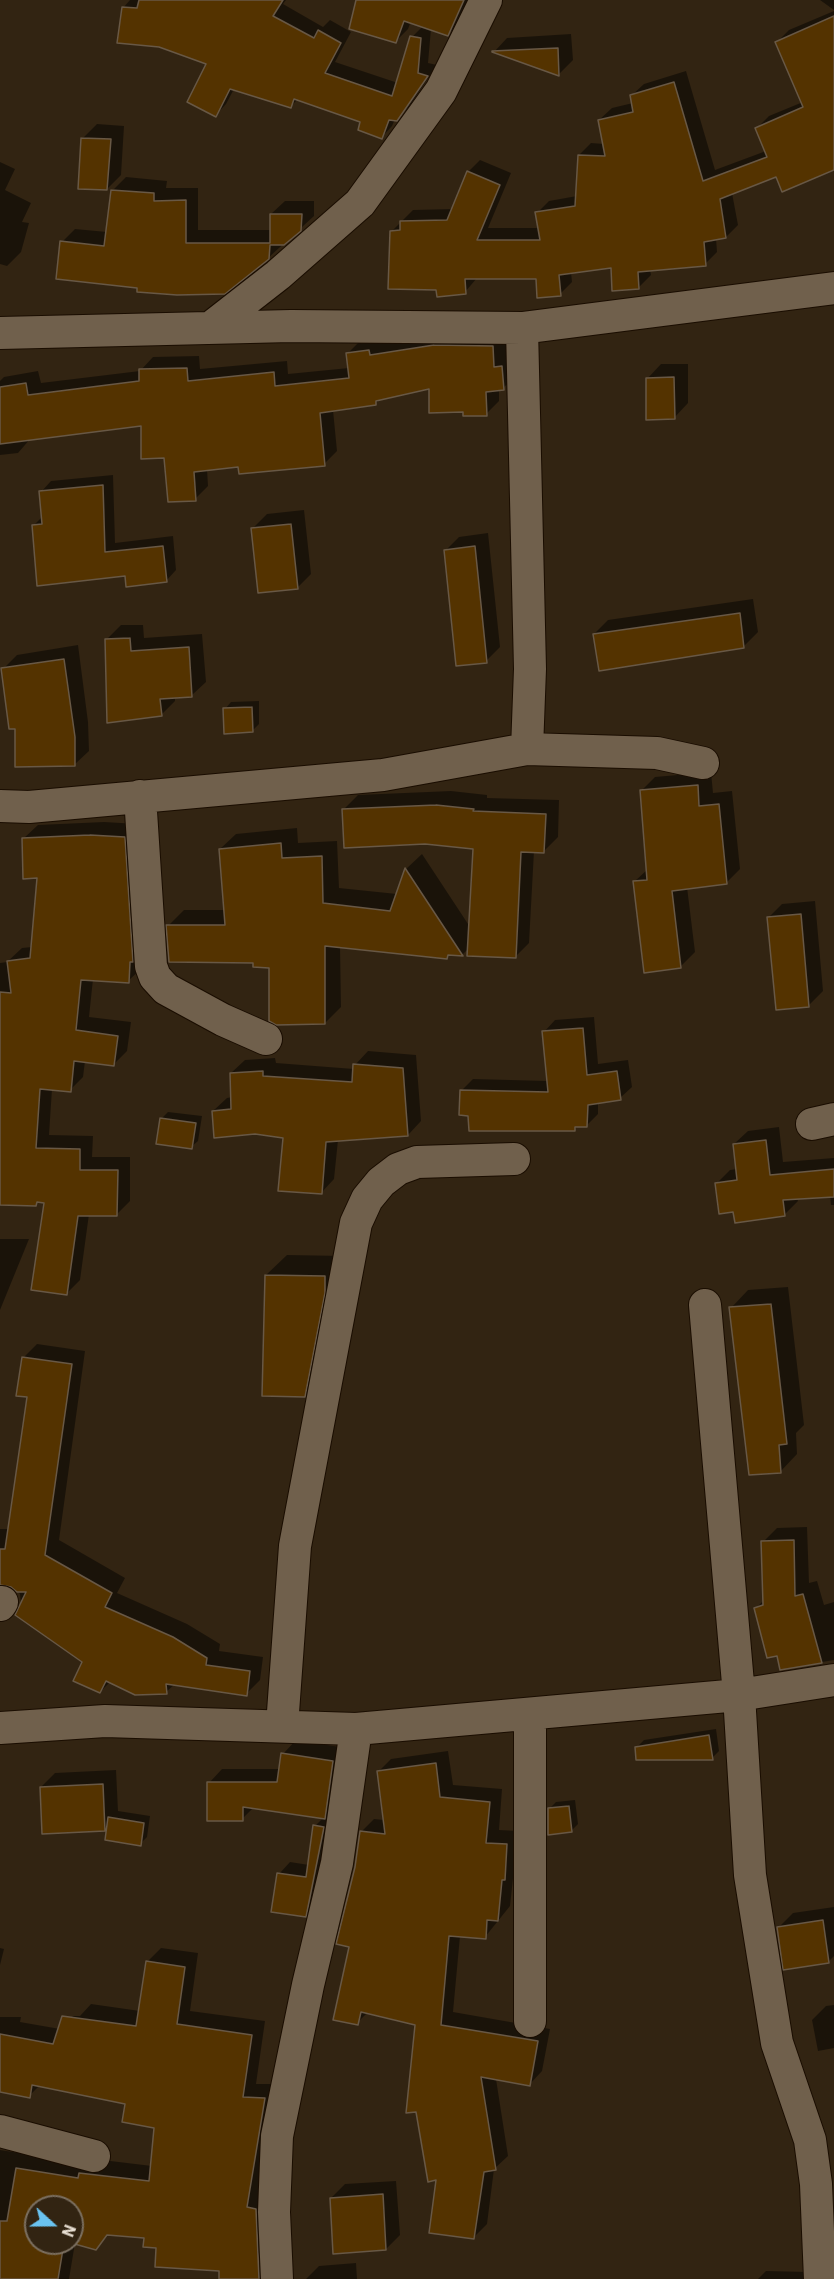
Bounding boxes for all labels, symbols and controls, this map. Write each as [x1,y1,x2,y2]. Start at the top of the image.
north arrow [24,2195,84,2255]
text: N [58,2222,80,2240]

